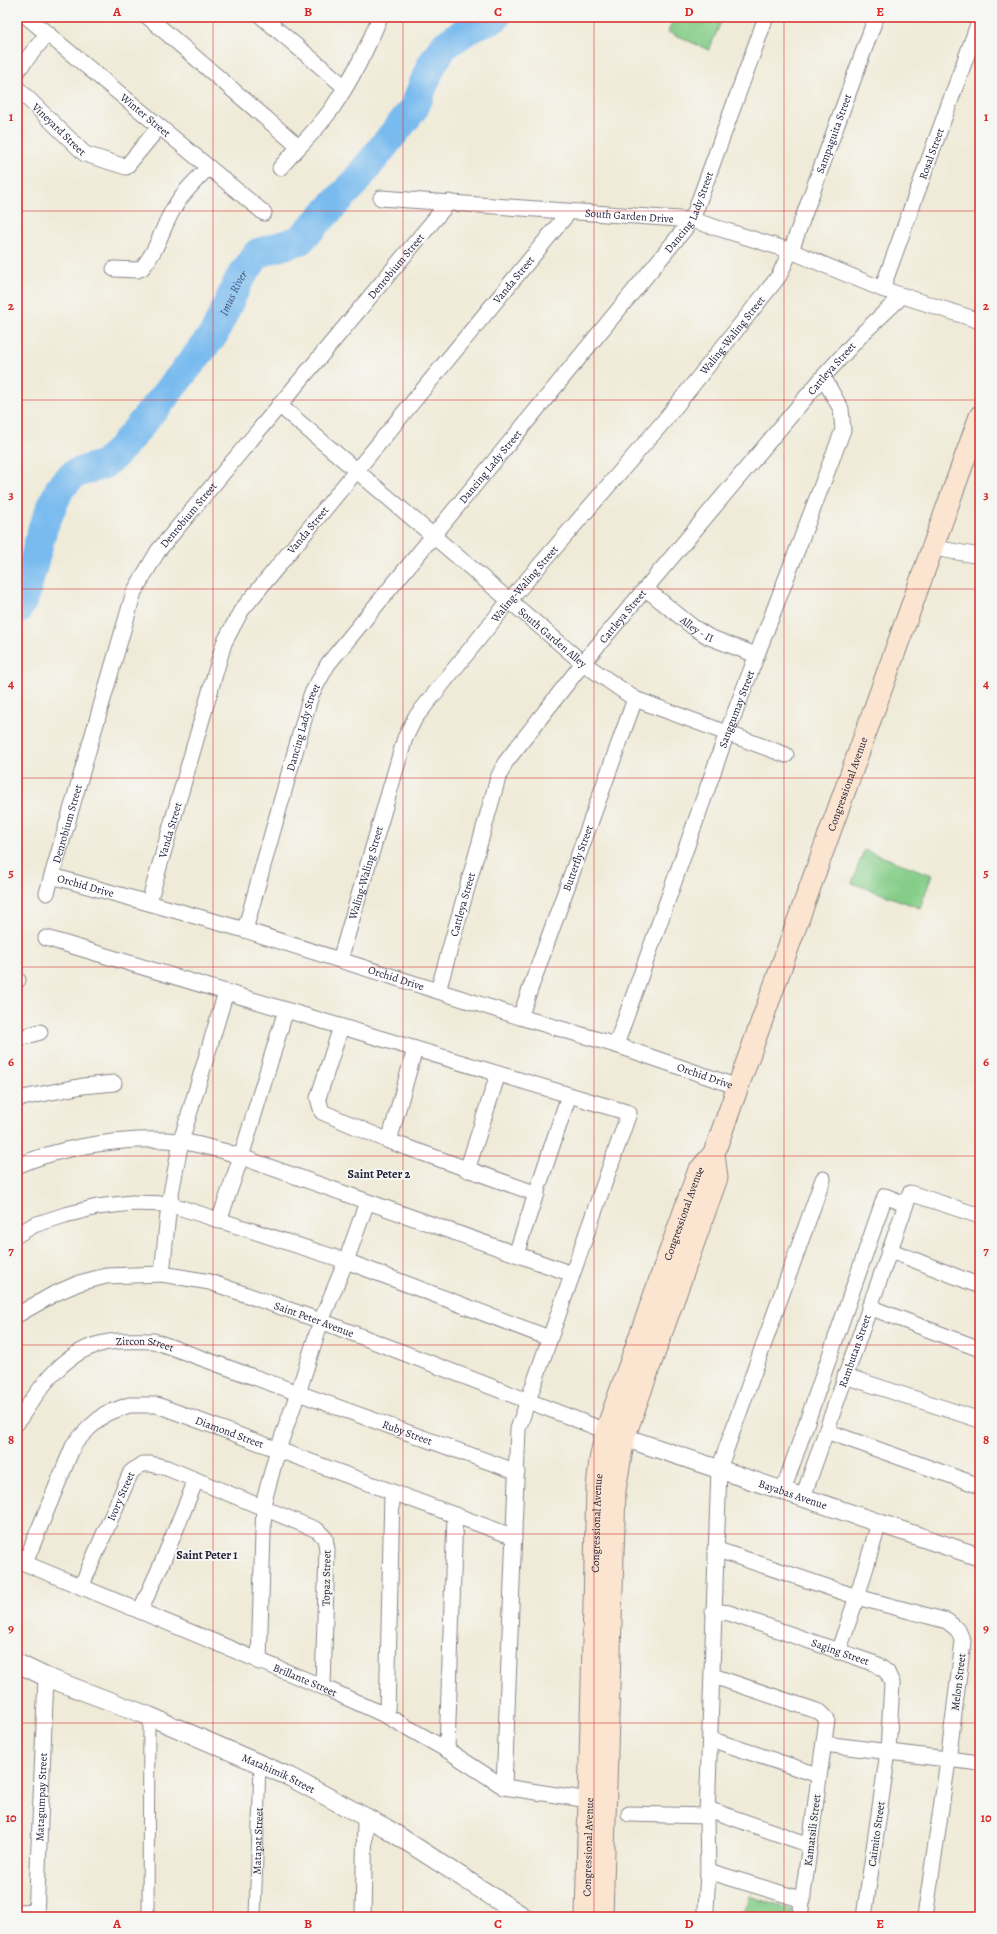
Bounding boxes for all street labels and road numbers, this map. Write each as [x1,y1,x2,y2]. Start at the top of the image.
street label: Winter Street [116,90,174,141]
street label: Sampaguita Street [813,92,856,176]
street label: Vineyard Street [28,99,89,159]
street label: Rosal Street [915,126,948,181]
street label: Dancing Lady Street [661,169,717,256]
street label: South Garden Drive [584,205,674,227]
street label: Denrobium Street [364,230,428,302]
street label: Vanda Street [489,253,538,308]
street label: Waling-Waling Street [696,293,769,379]
street label: Cattleya Street [804,339,859,398]
street label: Dancing Lady Street [456,426,525,507]
street label: Denrobium Street [157,479,221,551]
street label: Vanda Street [283,503,332,558]
street label: Waling-Waling Street [487,542,562,626]
street label: Cattleya Street [596,586,650,646]
street label: South Garden Alley [515,604,590,671]
street label: Alley - II [676,612,716,646]
street label: Sanggumay Street [715,668,759,750]
street label: Dancing Lady Street [283,680,324,773]
street label: Congressional Avenue [824,735,872,833]
street label: Denrobium Street [49,782,86,865]
street label: Vanda Street [155,800,186,861]
street label: Butterfly Street [559,823,597,893]
street label: Waling-Waling Street [345,824,387,922]
street label: Cattleya Street [447,870,479,938]
street label: Orchid Drive [56,871,116,901]
street label: Orchid Drive [366,962,426,994]
street label: Orchid Drive [675,1060,735,1093]
street label: Congressional Avenue [660,1163,708,1263]
street label: Saint Peter Avenue [272,1298,356,1341]
street label: Rambutan Street [835,1312,875,1390]
street label: Zircon Street [115,1334,176,1356]
street label: Diamond Street [193,1413,266,1452]
street label: Ruby Street [380,1417,434,1449]
street label: Ivory Street [104,1469,138,1523]
street label: Congressional Avenue [588,1473,606,1573]
street label: Bayabas Avenue [757,1476,829,1513]
street label: Topaz Street [319,1549,334,1606]
street label: Saging Street [809,1635,871,1669]
street label: Melon Street [948,1652,969,1711]
street label: Brillante Street [271,1660,340,1701]
street label: Matahimik Street [240,1750,318,1797]
street label: Matagumpay Street [32,1752,51,1842]
street label: Kamatsili Street [801,1793,824,1867]
street label: Congressional Avenue [580,1797,597,1897]
street label: Caimito Street [864,1800,889,1868]
street label: Matapat Street [249,1807,267,1875]

